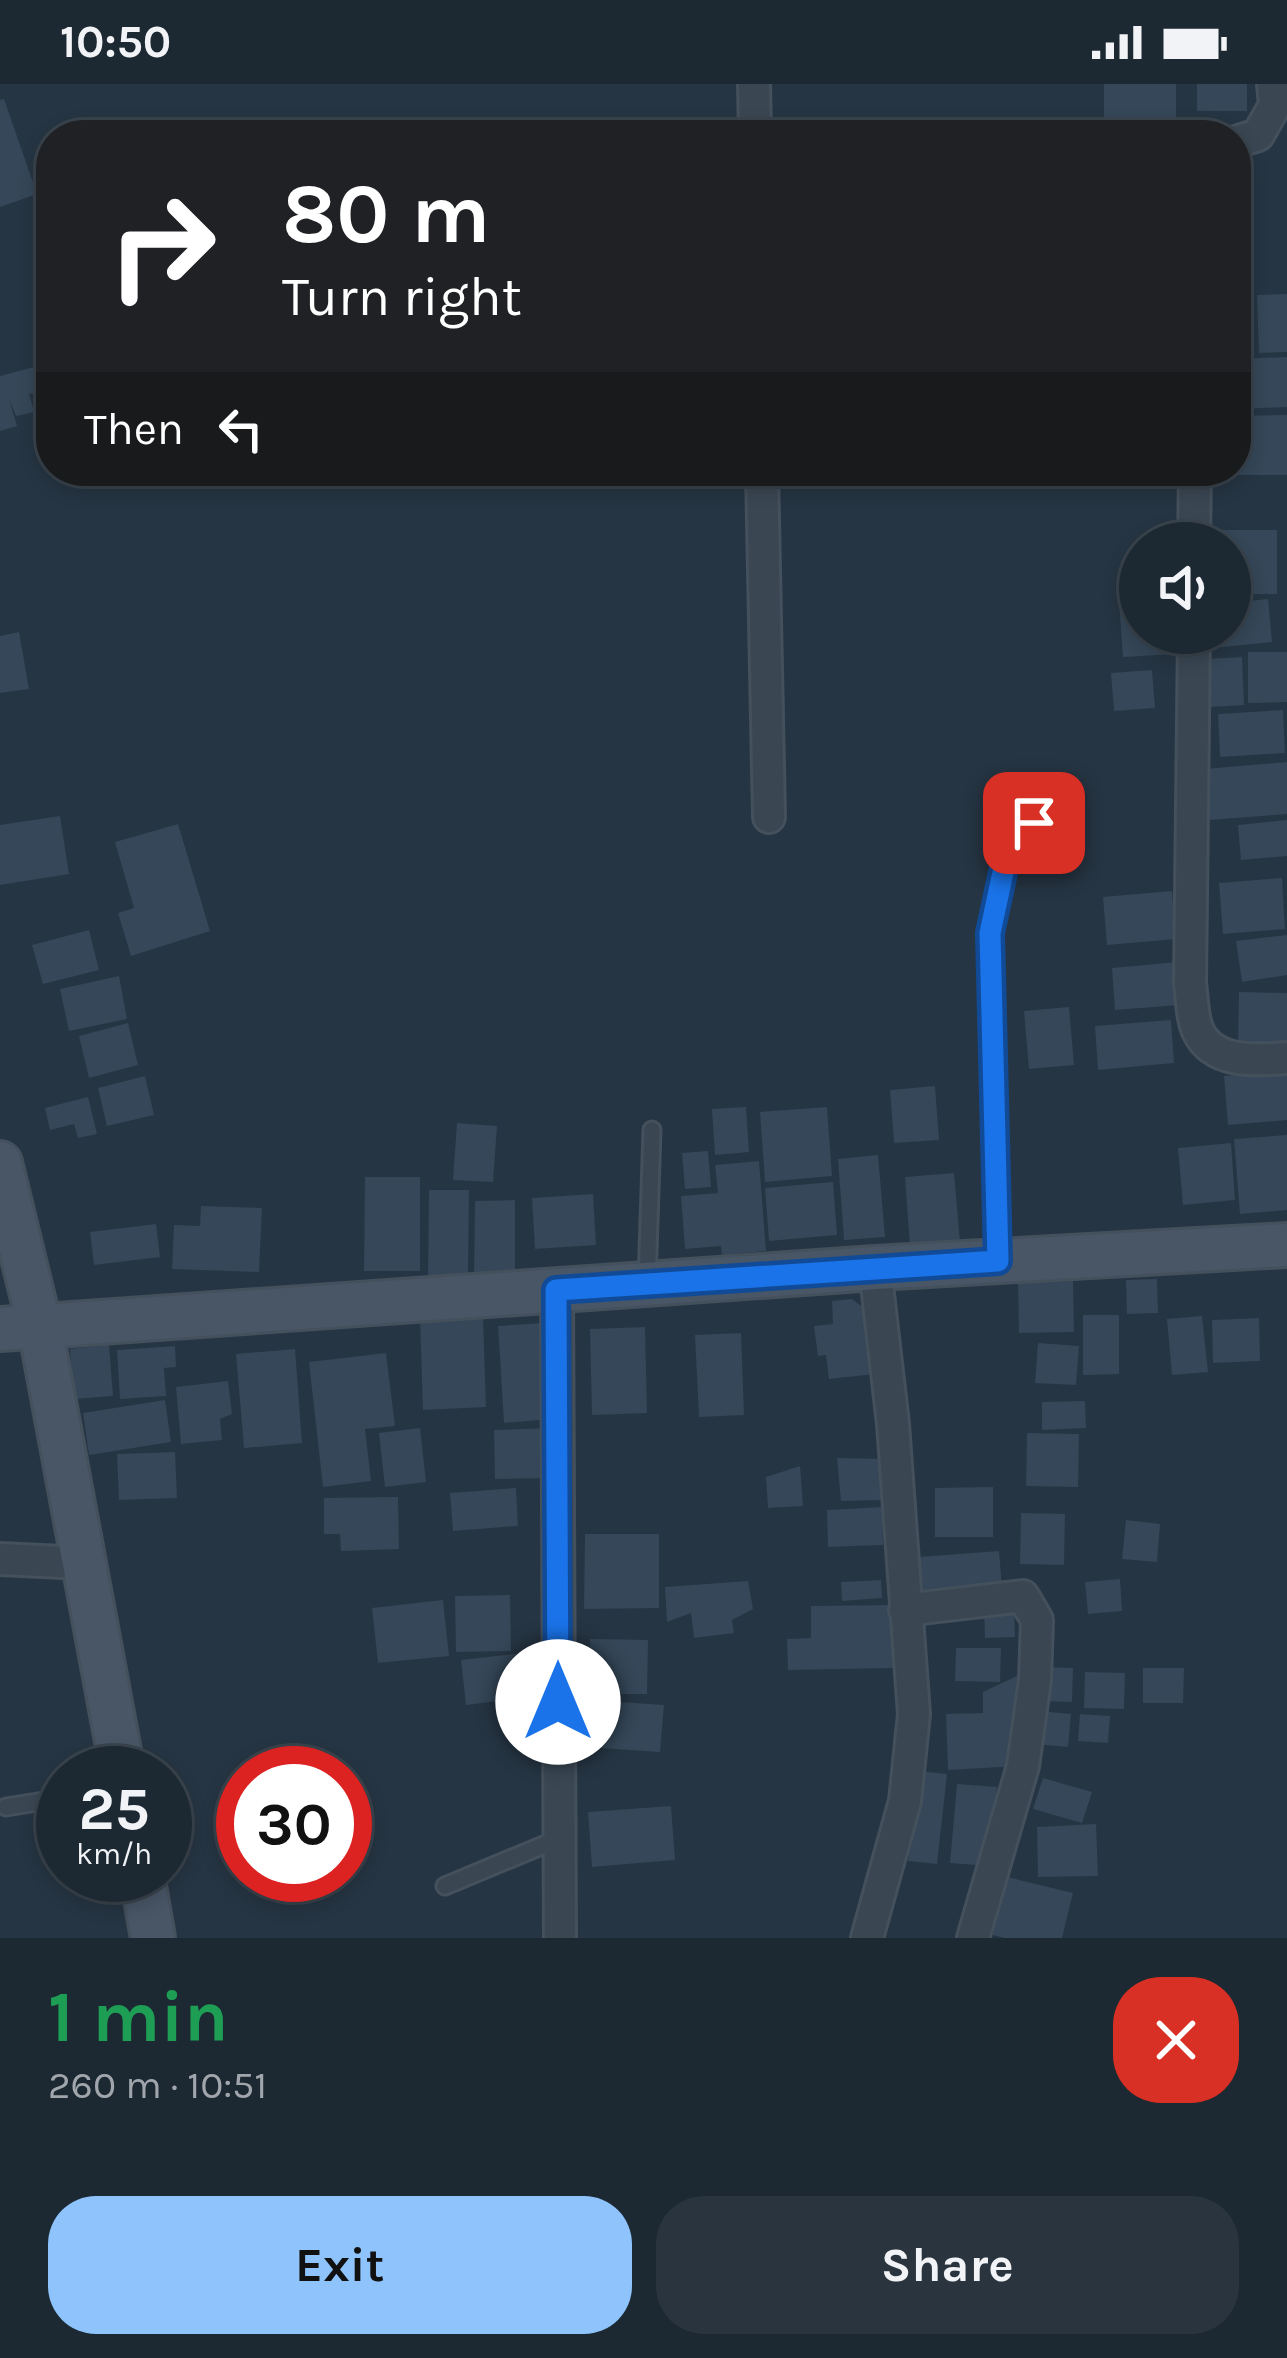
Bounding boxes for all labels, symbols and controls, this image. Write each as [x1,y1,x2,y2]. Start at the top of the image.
text: 10:50 [60,16,171,68]
text: 80 m [282,165,490,263]
icon: right [84,168,240,324]
text: Turn right [282,265,522,329]
icon: left [208,396,274,462]
text: Then [84,403,184,455]
map controls [1119,522,1251,654]
button: sound [1119,522,1251,654]
pin [983,772,1085,874]
icon: arrive [1001,790,1067,856]
position arrow [495,1639,621,1765]
speed limit sign: 30 [216,1746,372,1902]
text: 25 [78,1774,150,1844]
text: km/h [76,1836,152,1872]
text: 1 min [48,1975,229,2059]
button: close [1113,1977,1239,2103]
text: 260 m · 10:51 [48,2062,267,2108]
button: Exit [48,2196,632,2334]
button: Share [656,2196,1239,2334]

